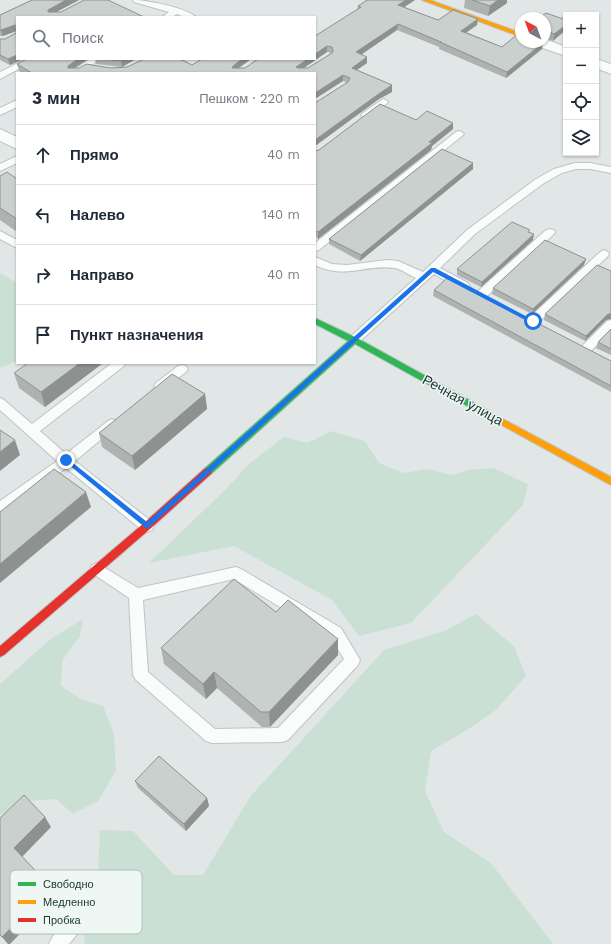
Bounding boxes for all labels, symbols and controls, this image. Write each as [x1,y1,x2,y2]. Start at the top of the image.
north arrow [515,12,551,48]
map controls [563,12,599,156]
button: + [563,12,599,48]
search box [16,16,316,60]
icon: search [30,27,52,49]
text: Поиск [62,29,104,47]
button: − [563,48,599,84]
button: locate [563,84,599,120]
text: 3 мин [32,88,80,108]
text: Пешком · 220 m [199,91,300,106]
button: layers [563,120,599,156]
icon: ahead [32,144,54,166]
text: Прямо [70,146,119,164]
text: 40 m [267,147,300,162]
icon: left [32,204,54,226]
text: Налево [70,206,125,224]
text: 140 m [262,207,300,222]
icon: right [32,264,54,286]
text: Направо [70,266,134,284]
text: 40 m [267,267,300,282]
route start [524,312,542,330]
icon: arrive [32,324,54,346]
text: Пункт назначения [70,326,203,344]
street label: Речная улица [420,371,506,429]
route end [57,451,75,469]
legend [10,870,142,934]
text: Свободно [43,878,94,891]
text: Медленно [43,896,95,909]
text: Пробка [43,914,81,927]

